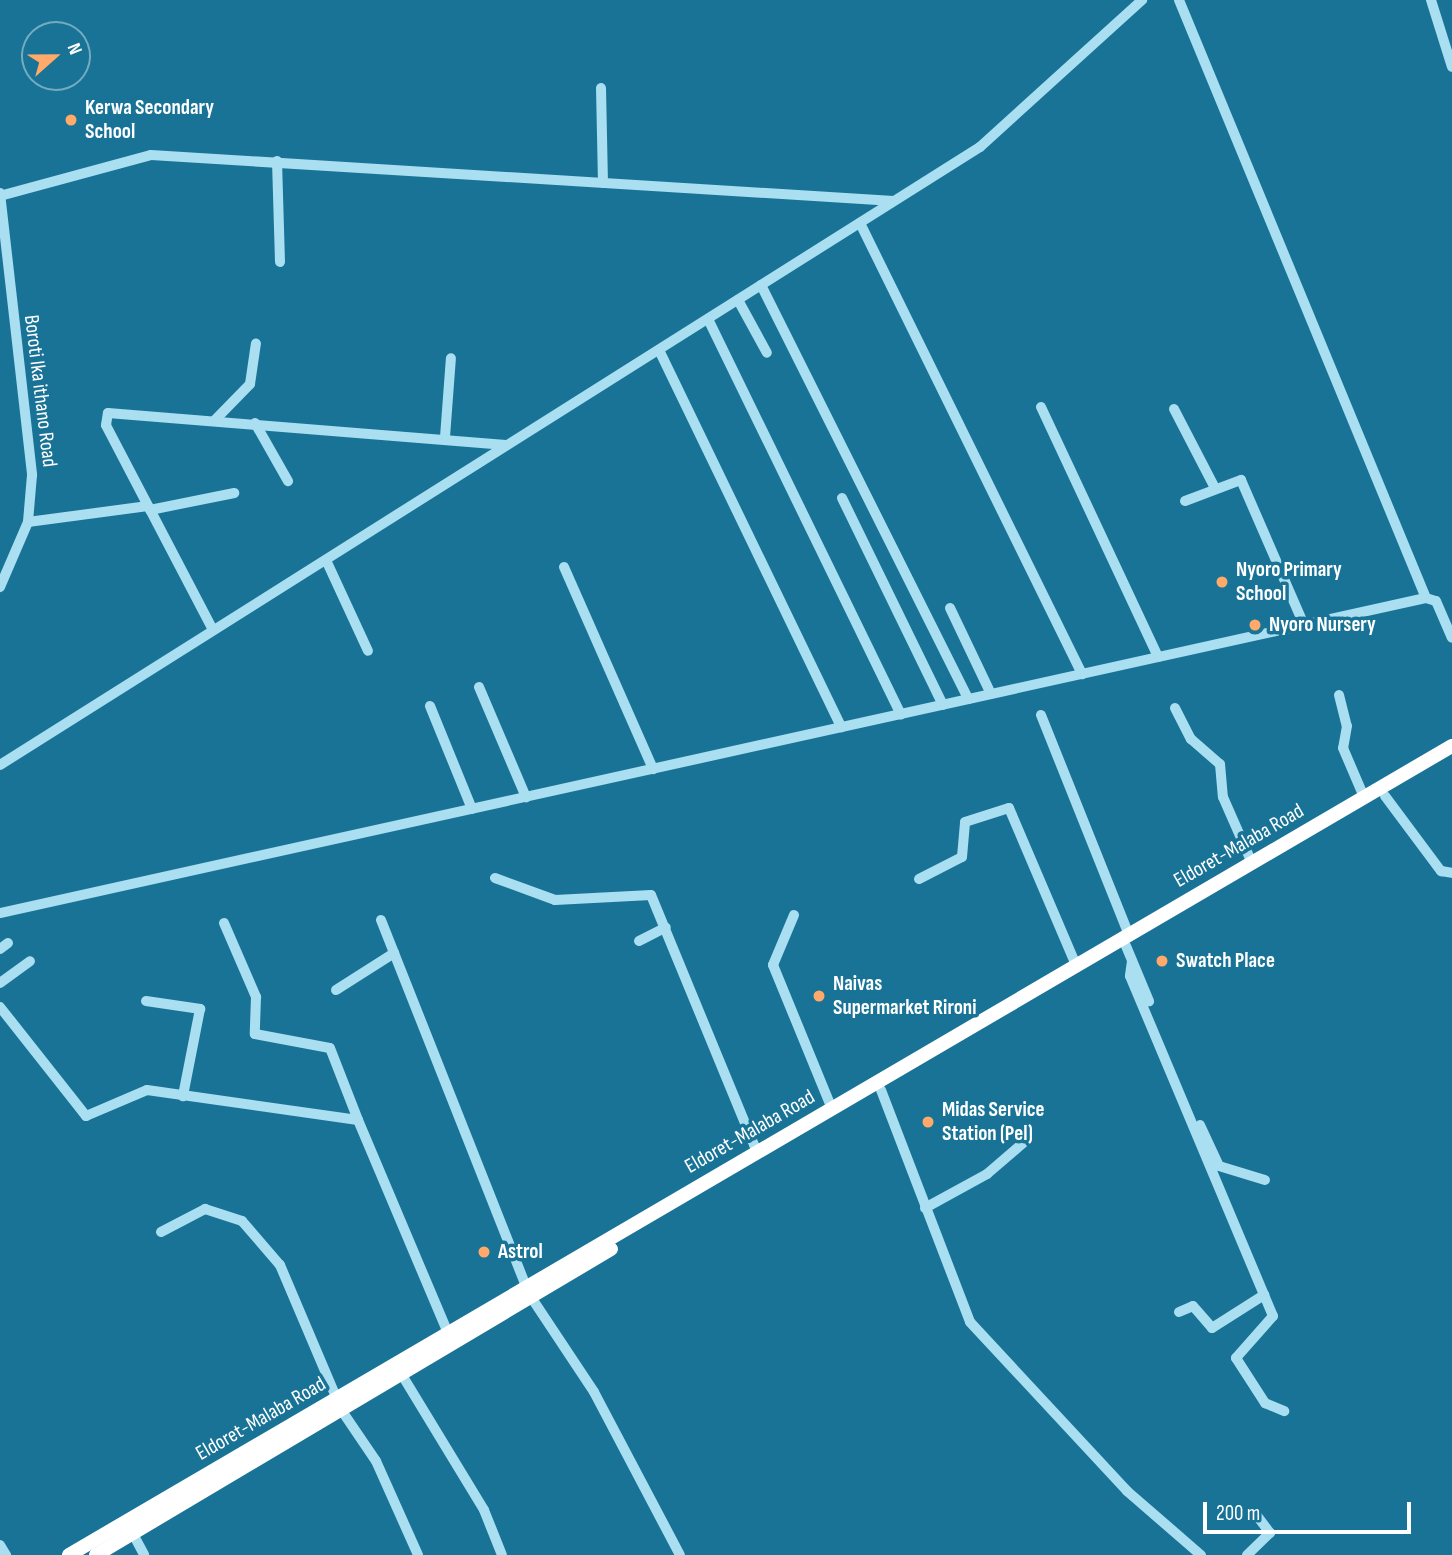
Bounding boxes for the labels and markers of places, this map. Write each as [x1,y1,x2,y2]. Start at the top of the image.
place label: Kerwa Secondary School [85,95,214,145]
marker: Kerwa Secondary School [63,112,79,128]
place label: Nyoro Primary School [1236,557,1342,607]
marker: Nyoro Primary School [1214,574,1230,590]
place label: Nyoro Nursery [1269,612,1376,638]
marker: Nyoro Nursery [1247,617,1263,633]
place label: Swatch Place [1176,948,1275,974]
marker: Swatch Place [1154,953,1170,969]
place label: Naivas Supermarket Rironi [833,971,976,1021]
marker: Naivas Supermarket Rironi [811,988,827,1004]
place label: Midas Service Station (Pel) [942,1097,1045,1147]
marker: Midas Service Station (Pel) [920,1114,936,1130]
place label: Astrol [498,1239,543,1265]
marker: Astrol [476,1244,492,1260]

